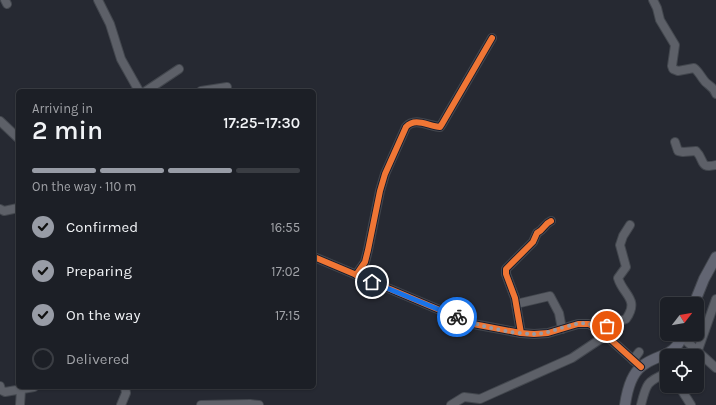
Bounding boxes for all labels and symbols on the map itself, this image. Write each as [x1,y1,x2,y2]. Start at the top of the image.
pin [355,265,389,299]
courier [437,297,477,337]
north arrow [660,297,704,341]
pin [590,309,624,343]

